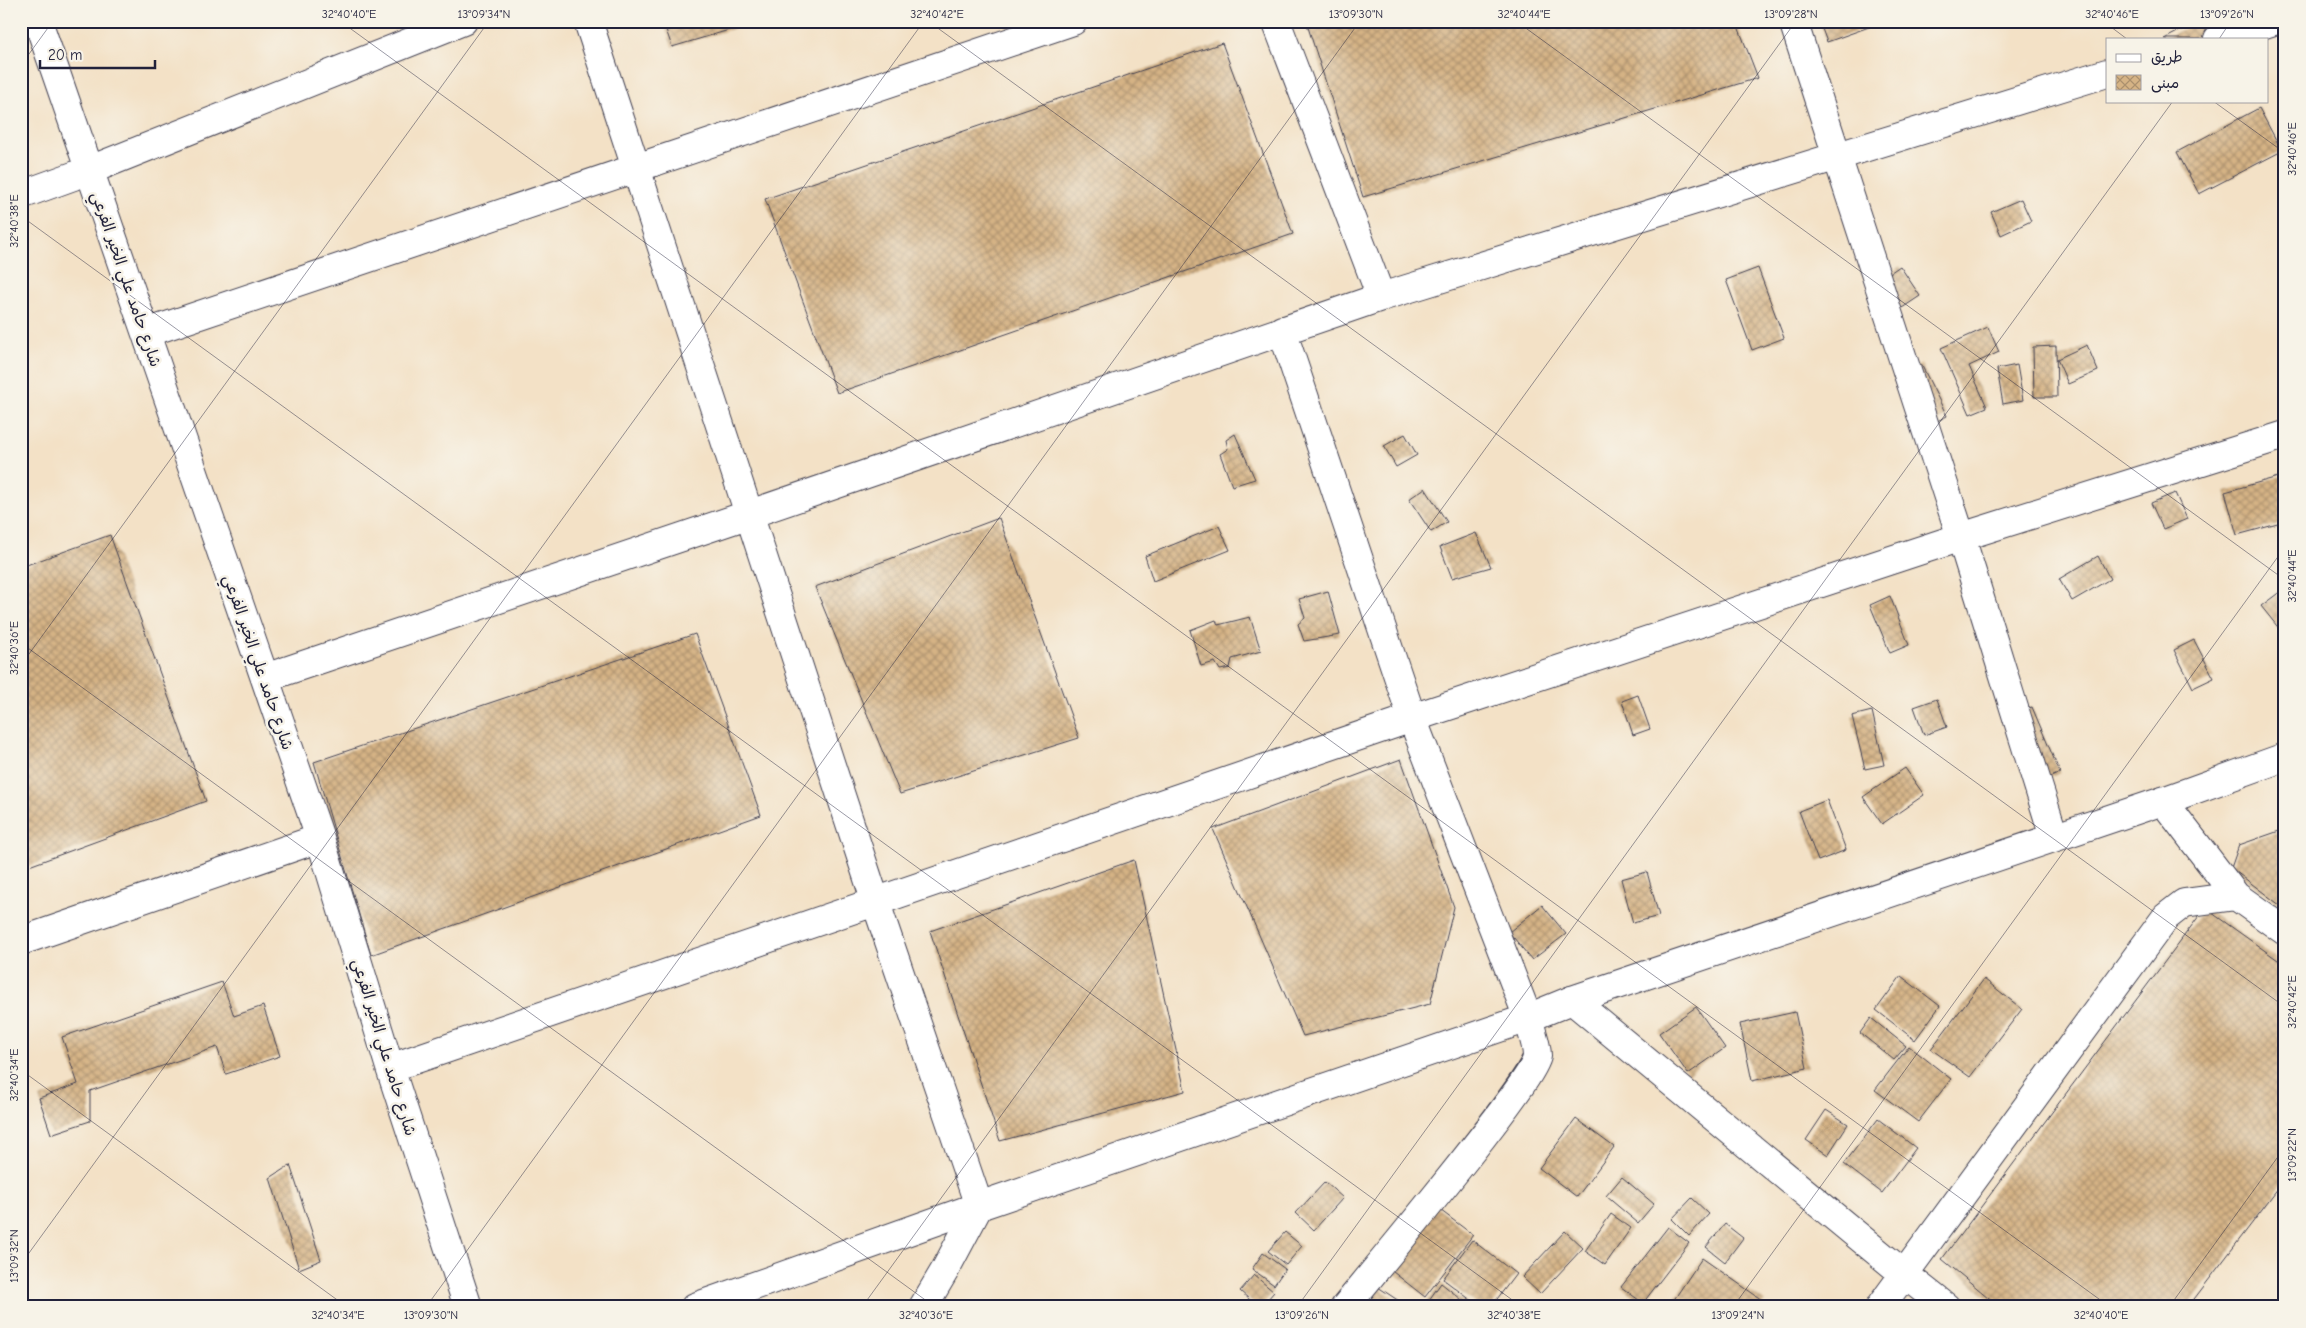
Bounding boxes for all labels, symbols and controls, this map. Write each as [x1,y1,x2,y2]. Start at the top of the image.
text: 32°40'40"E [322,7,376,21]
text: 13°09'34"N [458,7,510,21]
text: 32°40'42"E [910,7,964,21]
text: 13°09'30"N [1329,7,1383,21]
text: 32°40'44"E [1498,7,1550,21]
text: 13°09'28"N [1764,7,1818,21]
text: 32°40'46"E [2085,7,2139,21]
text: 13°09'26"N [2200,7,2254,21]
scale bar [40,38,155,70]
legend [2106,38,2268,102]
text: 20 m [48,46,82,64]
text: طريق [2151,48,2183,66]
text: مبنى [2151,74,2179,93]
text: 32°40'46"E [2285,122,2299,176]
street label: شارع حامد علي الخير الفرعي [83,189,165,371]
text: 32°40'38"E [7,194,21,248]
text: 32°40'44"E [2285,550,2299,602]
street label: شارع حامد علي الخير الفرعي [215,572,297,754]
text: 32°40'36"E [7,621,21,675]
street label: شارع حامد علي الخير الفرعي [344,957,420,1139]
text: 32°40'42"E [2285,975,2299,1029]
text: 32°40'34"E [7,1048,21,1102]
text: 13°09'22"N [2285,1128,2299,1182]
text: 13°09'32"N [7,1229,21,1283]
text: 32°40'34"E [311,1308,365,1322]
text: 13°09'30"N [404,1308,458,1322]
text: 32°40'36"E [899,1308,953,1322]
text: 13°09'26"N [1275,1308,1329,1322]
text: 32°40'38"E [1487,1308,1541,1322]
text: 13°09'24"N [1711,1308,1765,1322]
text: 32°40'40"E [2074,1308,2128,1322]

